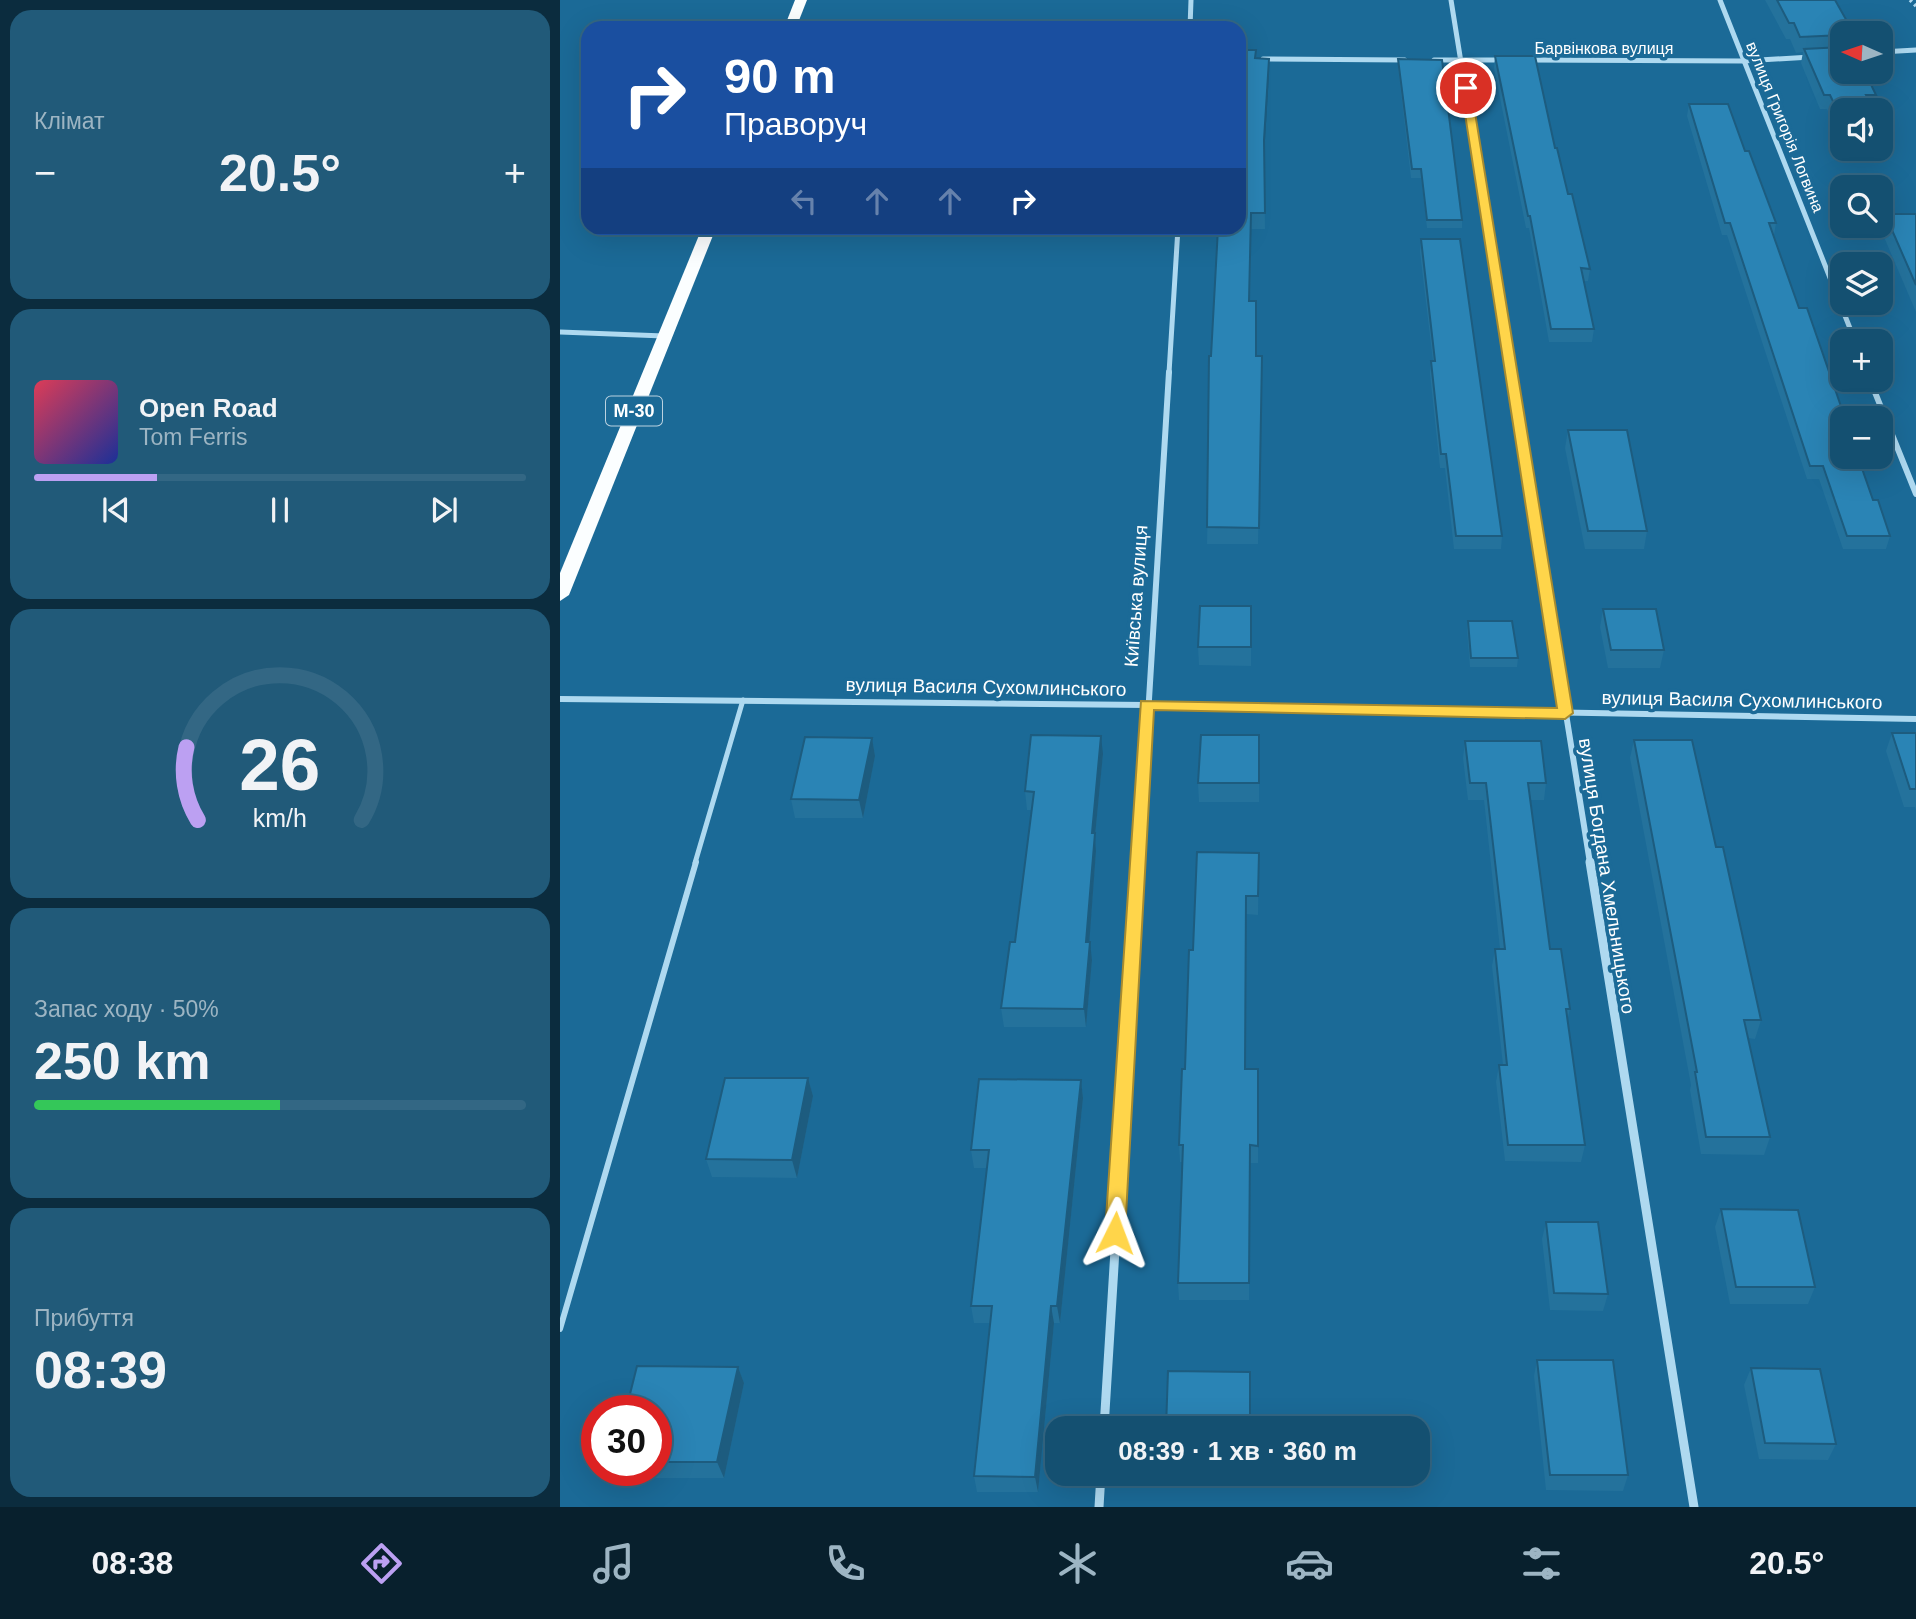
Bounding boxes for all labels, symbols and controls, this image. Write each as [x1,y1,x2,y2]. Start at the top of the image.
north arrow [1830,21,1894,84]
map controls [1830,21,1893,469]
street label: вулиця Григорія Логвина [1743,39,1827,215]
street label: Барвінкова вулиця [1535,40,1673,57]
icon: right [609,49,700,140]
text: 90 m [724,49,836,103]
pin [1436,58,1496,118]
icon: arrive [1447,69,1485,107]
button: sound [1830,98,1893,161]
text: Праворуч [724,106,867,142]
text: Клімат [34,108,105,134]
text: 20.5° [219,144,341,202]
text: − [34,152,56,194]
text: + [504,152,526,194]
button: search [1830,175,1893,238]
icon: left [785,182,823,220]
icon: ahead [858,182,896,220]
icon: ahead [931,182,969,220]
icon: right [1004,182,1042,220]
button: layers [1830,252,1893,315]
button: + [1830,329,1893,392]
text: Open Road [139,393,278,423]
road number: М-30 [606,396,662,426]
button: − [1830,406,1893,469]
text: Tom Ferris [139,424,248,450]
icon: previous [97,491,135,529]
icon: pause [261,491,299,529]
icon: next [425,491,463,529]
street label: Київська вулиця [1121,524,1151,668]
street label: вулиця Василя Сухомлинського [845,674,1127,700]
street label: вулиця Василя Сухомлинського [1601,687,1883,713]
text: 26 [240,724,320,805]
street label: вулиця Богдана Хмельницького [1575,737,1639,1015]
text: km/h [253,803,307,831]
text: Запас ходу · 50% [34,996,219,1022]
text: 250 km [34,1032,210,1090]
position arrow [1078,1196,1152,1270]
text: Прибуття [34,1305,134,1331]
text: 08:39 [34,1341,167,1399]
speed limit sign: 30 [581,1395,672,1486]
text: 08:39 · 1 хв · 360 m [1118,1436,1357,1466]
icon: directions [357,1539,406,1588]
icon: music [589,1539,638,1588]
icon: phone [821,1539,870,1588]
icon: climate [1053,1539,1102,1588]
icon: car [1285,1539,1334,1588]
icon: filters [1517,1539,1566,1588]
text: 08:38 [92,1545,173,1581]
text: 20.5° [1749,1545,1824,1581]

